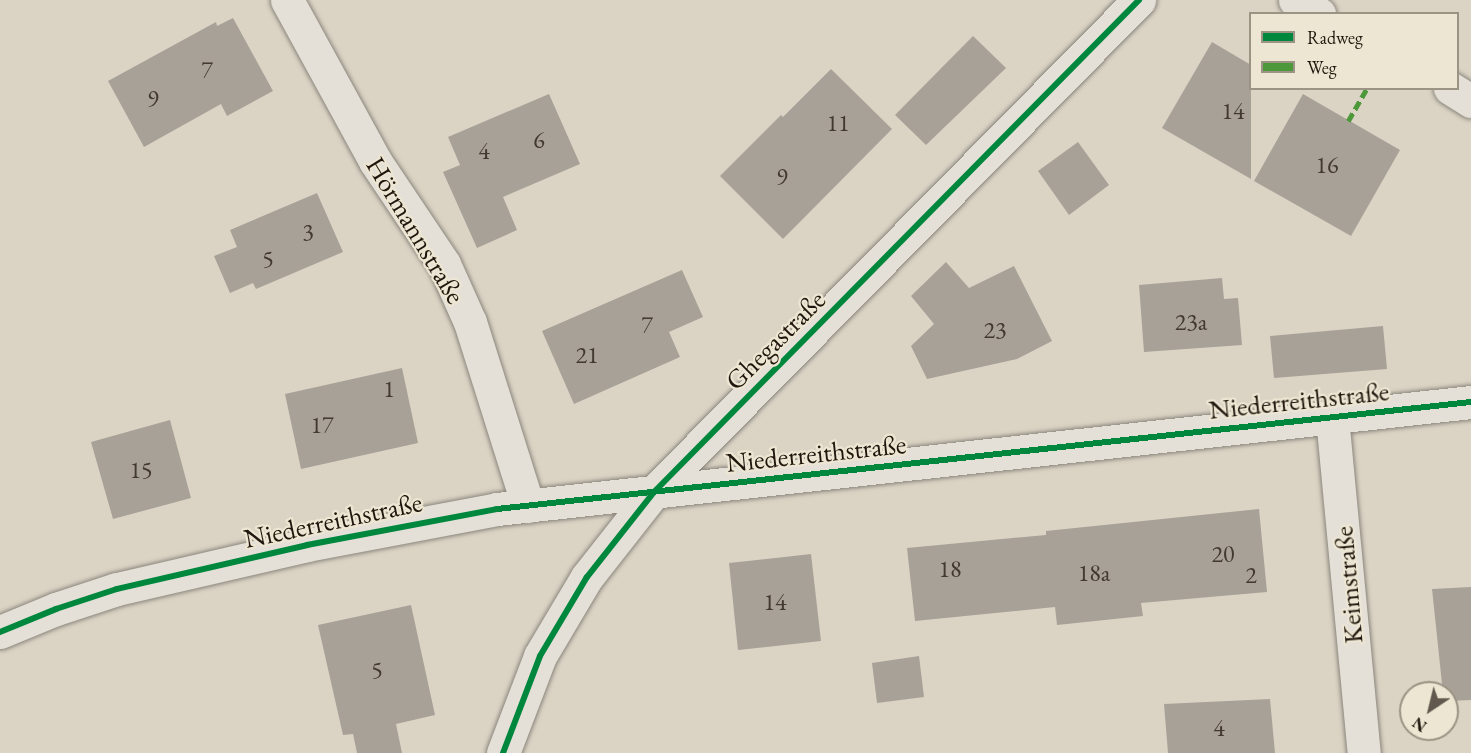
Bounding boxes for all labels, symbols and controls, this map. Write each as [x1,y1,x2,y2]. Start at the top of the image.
legend [1249,12,1459,90]
text: Radweg [1307,26,1363,49]
house number: 7 [201,56,213,84]
text: Weg [1307,56,1337,79]
house number: 9 [147,85,159,113]
house number: 14 [1221,97,1245,125]
house number: 11 [826,109,850,137]
house number: 6 [533,126,545,154]
house number: 4 [478,137,490,165]
street label: Hörmannstraße [359,151,473,309]
house number: 16 [1315,151,1339,179]
house number: 9 [776,163,788,191]
house number: 3 [302,218,314,246]
house number: 5 [262,245,274,273]
street label: Ghegastraße [718,283,832,397]
house number: 23a [1175,308,1207,336]
house number: 7 [641,311,653,339]
house number: 23 [983,316,1007,344]
house number: 21 [575,341,599,369]
street label: Niederreithstraße [1207,374,1391,426]
house number: 1 [383,375,395,403]
house number: 17 [310,411,334,439]
street label: Niederreithstraße [724,427,908,479]
house number: 15 [129,456,153,484]
street label: Niederreithstraße [241,485,425,555]
street label: Keimstraße [1327,525,1369,645]
house number: 20 [1211,540,1235,568]
house number: 18 [938,555,962,583]
house number: 18a [1078,559,1110,587]
house number: 2 [1245,561,1257,589]
house number: 14 [763,588,787,616]
house number: 5 [371,656,383,684]
north arrow [1399,681,1459,741]
text: N [1408,712,1431,737]
house number: 4 [1213,714,1225,742]

